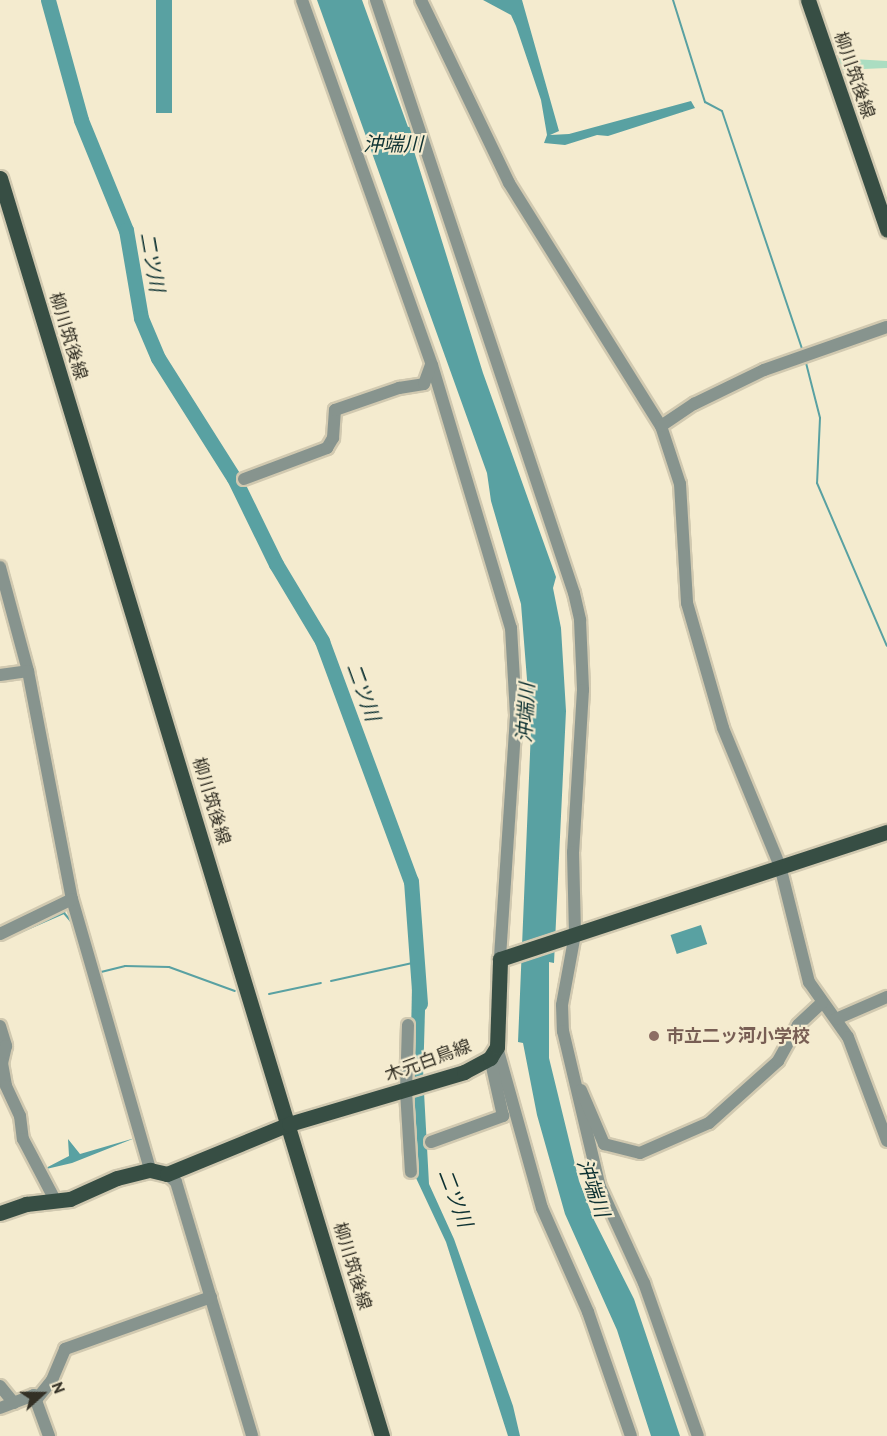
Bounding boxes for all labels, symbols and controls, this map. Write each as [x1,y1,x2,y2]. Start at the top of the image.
street label: 柳川筑後線 [829,29,879,121]
water label: 沖端川 [363,132,423,156]
water label: 二ツ川 [135,230,169,294]
street label: 柳川筑後線 [45,290,91,382]
water label: 二ツ川 [341,660,385,724]
water label: 沖端川 [512,682,540,744]
street label: 柳川筑後線 [188,755,234,847]
place label: 市立二ッ河小学校 [666,1025,810,1047]
marker: 市立二ッ河小学校 [647,1029,661,1043]
street label: 木元白鳥線 [382,1035,474,1087]
water label: 沖端川 [572,1156,614,1220]
water label: 二ツ川 [433,1166,477,1230]
street label: 柳川筑後線 [329,1220,375,1312]
north arrow [12,1364,72,1424]
text: N [48,1379,70,1396]

